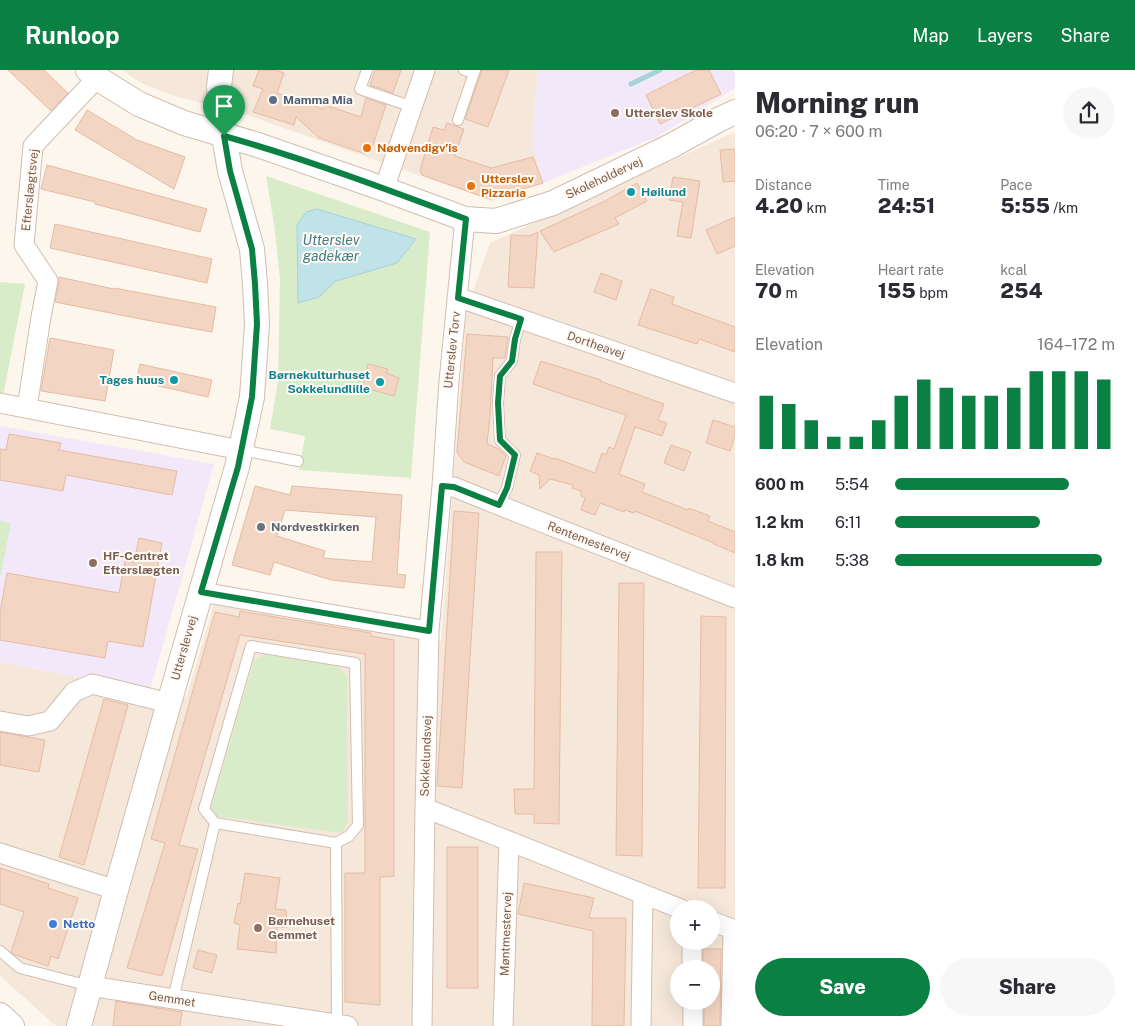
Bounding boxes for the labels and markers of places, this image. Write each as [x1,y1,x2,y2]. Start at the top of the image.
pin [203,85,245,136]
place label: Mamma Mia [283,93,353,107]
marker: Mamma Mia [267,94,279,106]
place label: Utterslev Skole [625,106,713,120]
marker: Utterslev Skole [609,107,621,119]
place label: Nødvendigv’is [377,141,458,155]
marker: Nødvendigv’is [361,142,373,154]
place label: Utterslev Pizzaria [481,172,535,200]
marker: Utterslev Pizzaria [465,180,477,192]
place label: Høilund [641,185,686,199]
marker: Høilund [625,186,637,198]
place label: Børnekulturhuset Sokkelundlille [268,368,370,396]
place label: Tages huus [100,373,164,387]
marker: Tages huus [168,374,180,386]
marker: Børnekulturhuset Sokkelundlille [374,376,386,388]
place label: Nordvestkirken [271,520,359,534]
marker: Nordvestkirken [255,521,267,533]
place label: HF-Centret Efterslægten [103,549,180,577]
marker: HF-Centret Efterslægten [87,557,99,569]
place label: Børnehuset Gemmet [268,914,335,942]
place label: Netto [63,917,95,931]
marker: Netto [47,918,59,930]
marker: Børnehuset Gemmet [252,922,264,934]

